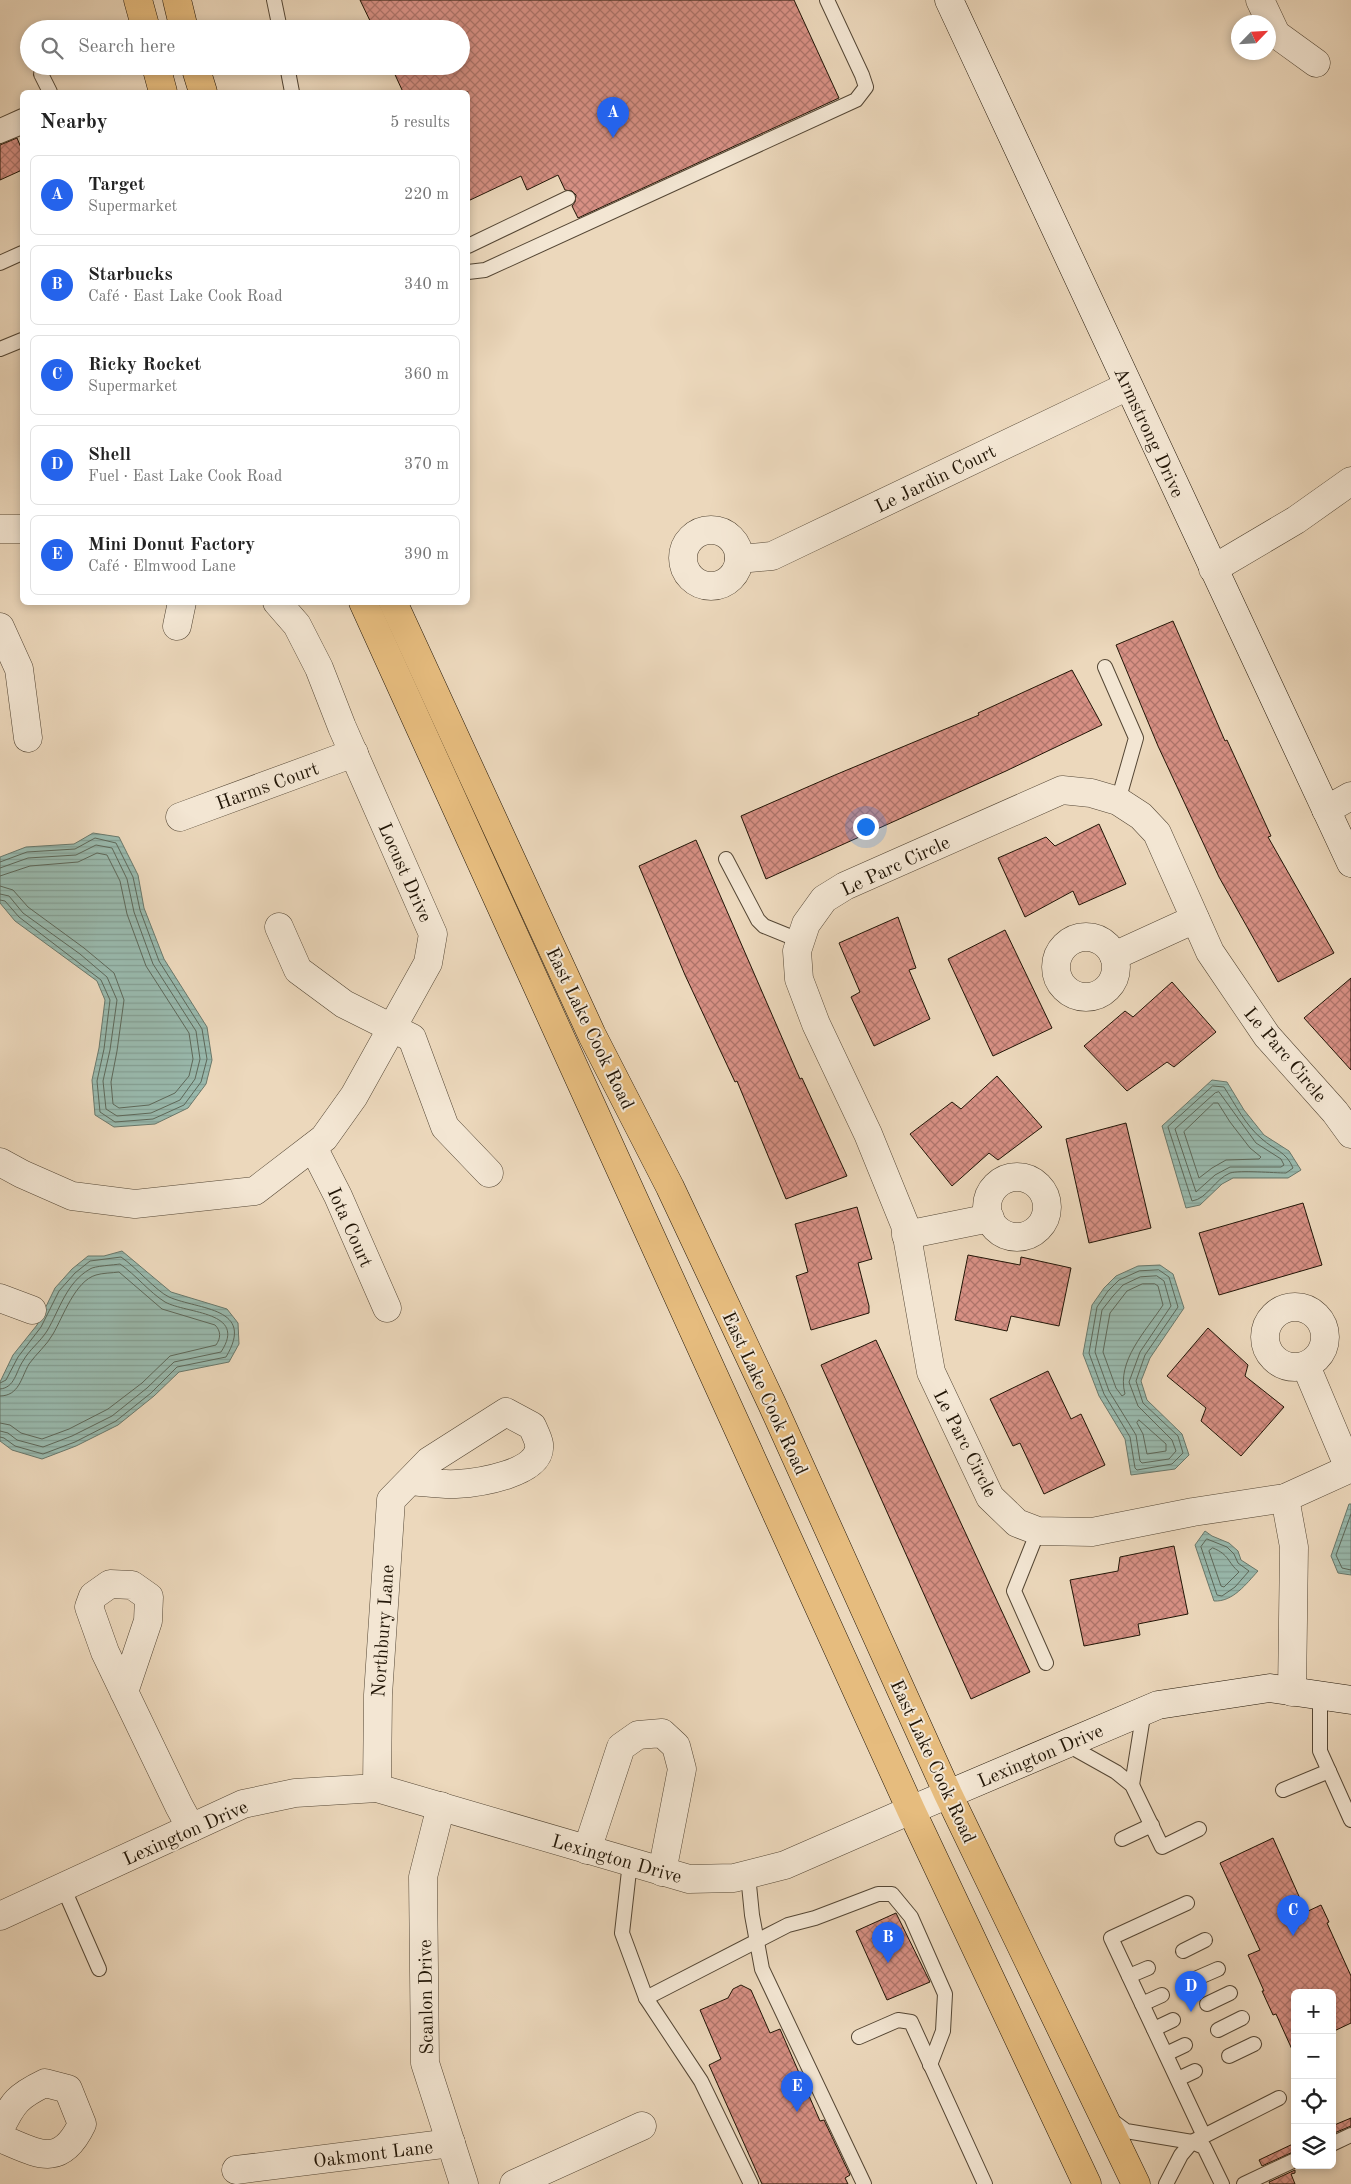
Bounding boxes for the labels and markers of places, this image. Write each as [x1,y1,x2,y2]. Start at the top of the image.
pin: A [597,97,629,138]
pin: C [1277,1895,1309,1936]
pin: B [872,1922,904,1963]
pin: D [1175,1971,1207,2012]
pin: E [781,2071,813,2112]

